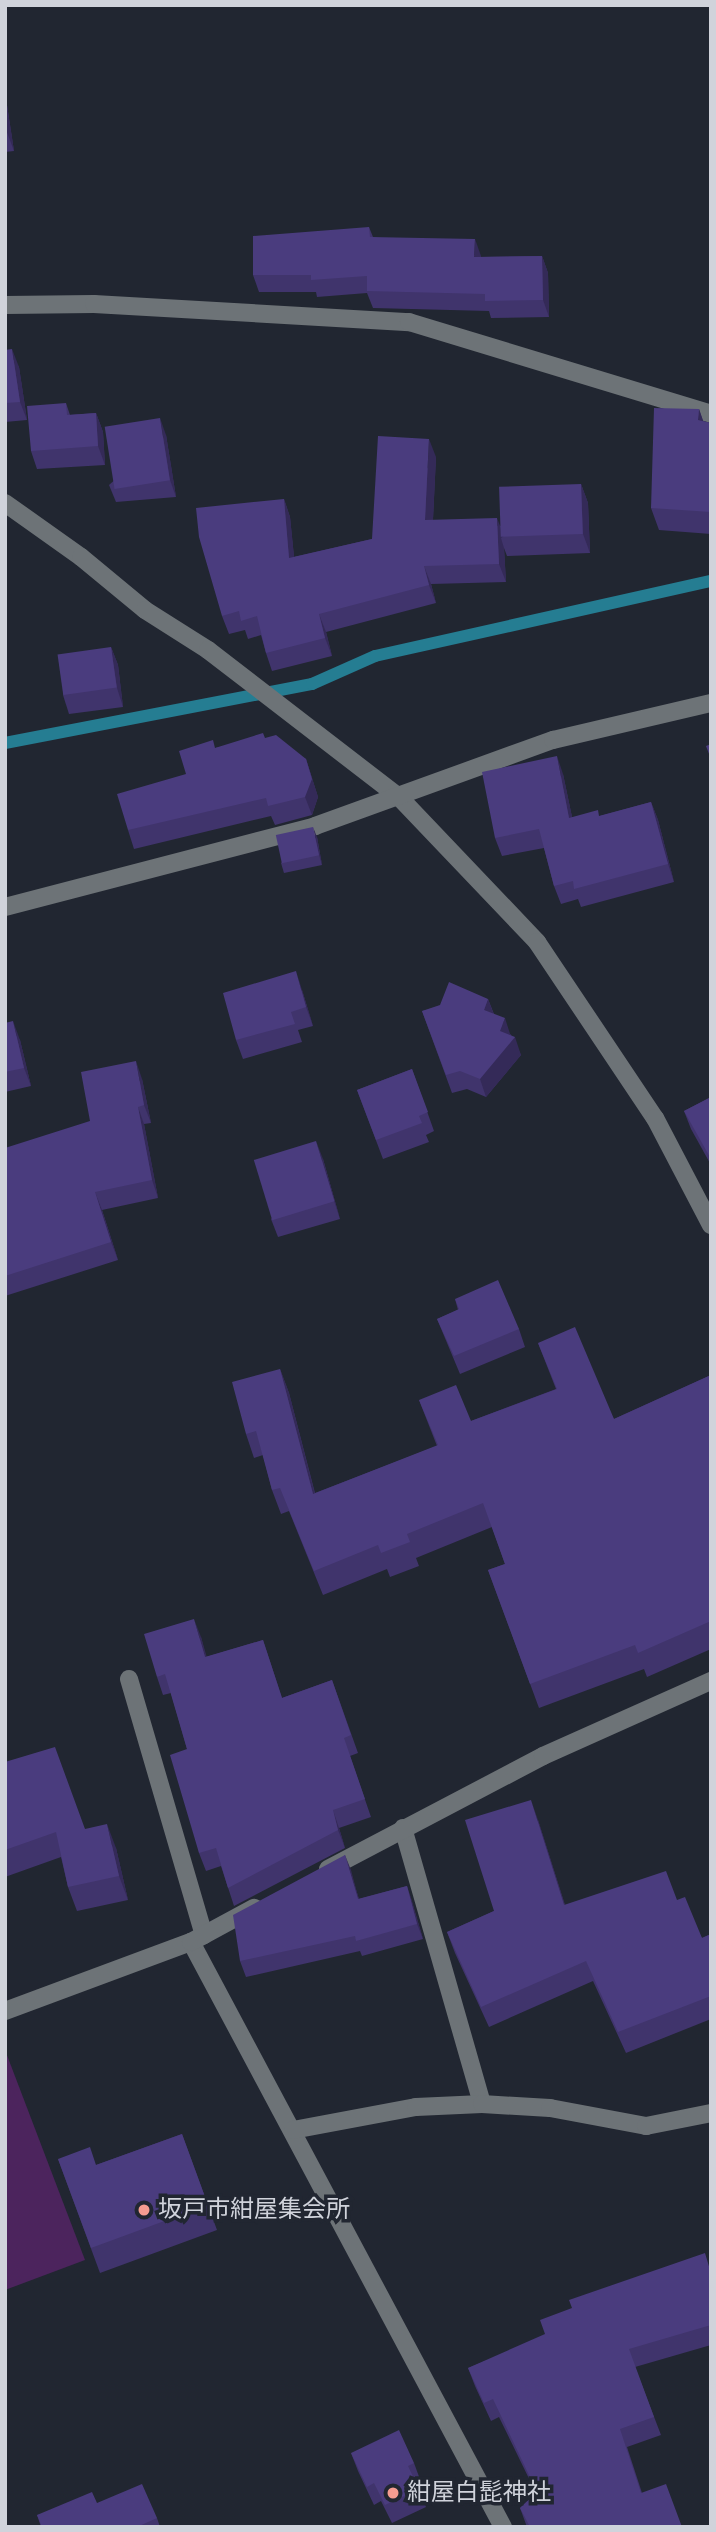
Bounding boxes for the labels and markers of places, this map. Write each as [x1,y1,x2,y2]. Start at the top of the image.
place label: 坂戸市紺屋集会所 [158,2196,350,2224]
marker: 坂戸市紺屋集会所 [136,2202,152,2218]
place label: 紺屋白髭神社 [407,2479,551,2507]
marker: 紺屋白髭神社 [385,2485,401,2501]

